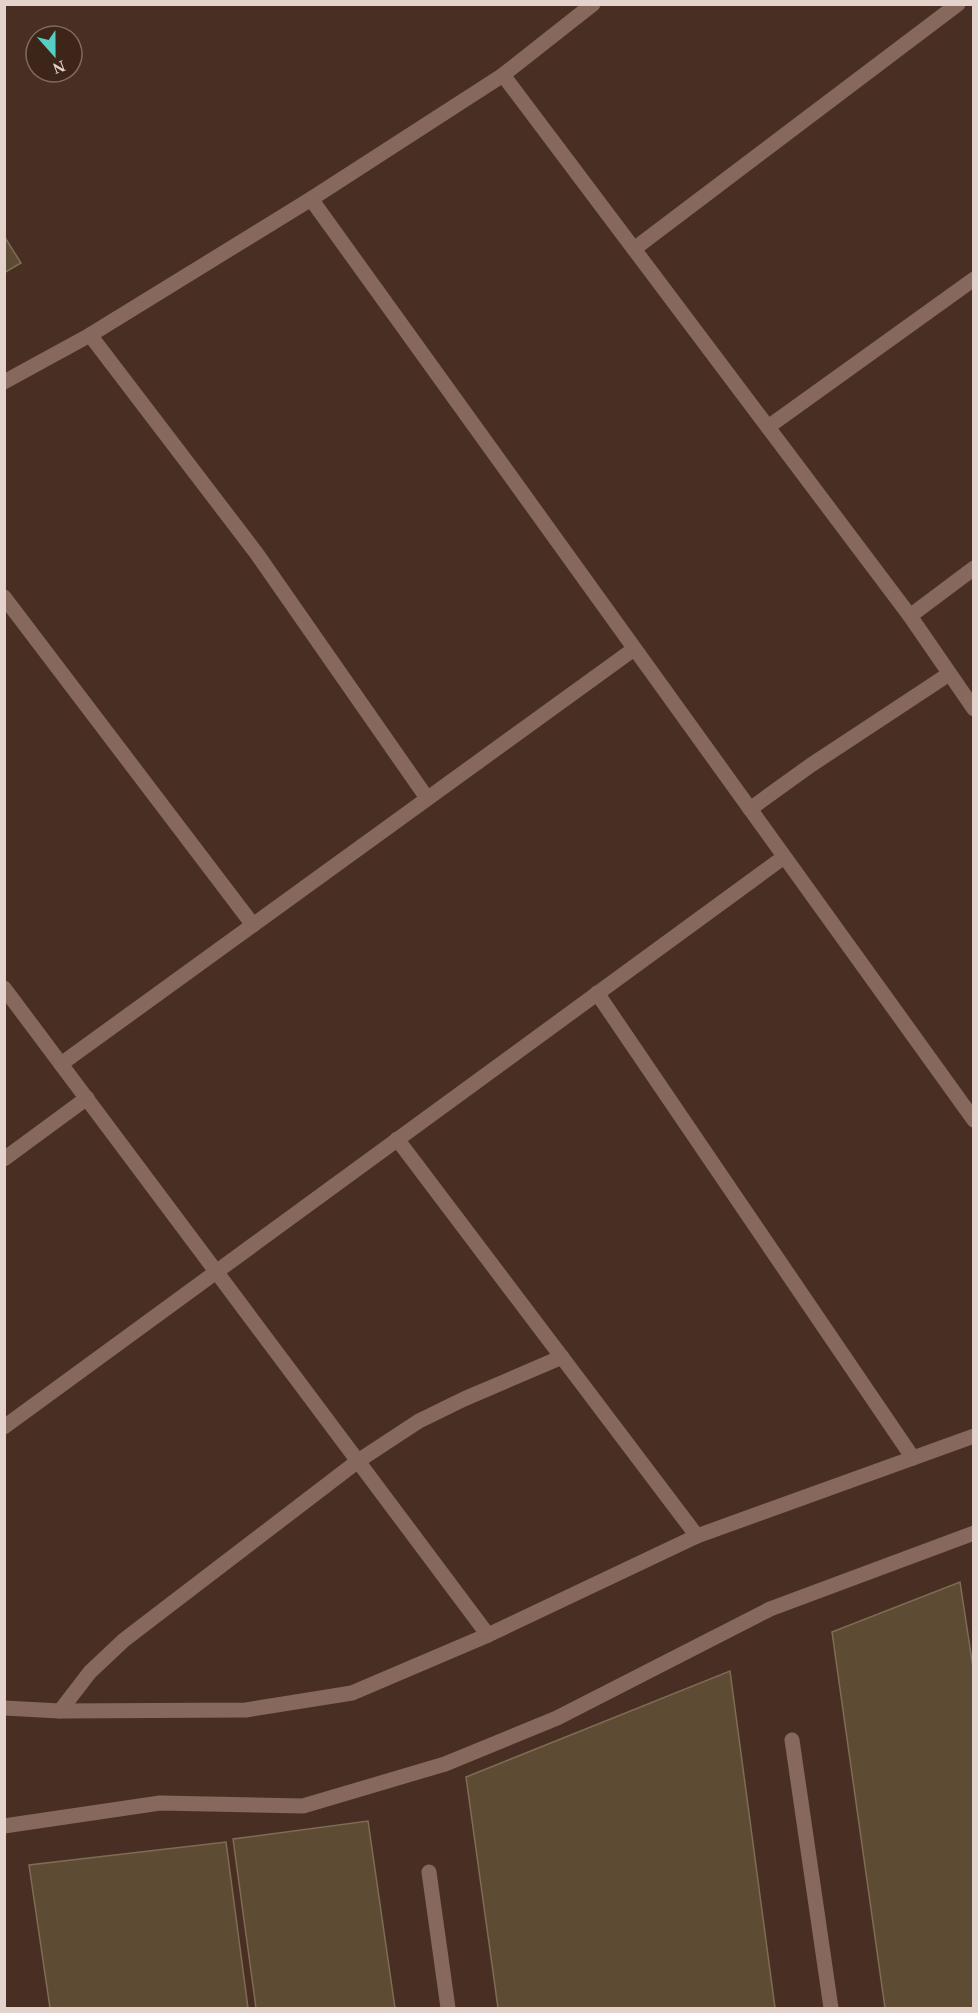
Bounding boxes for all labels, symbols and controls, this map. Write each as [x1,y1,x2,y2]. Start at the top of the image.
north arrow [24,24,84,84]
text: N [50,58,68,78]

